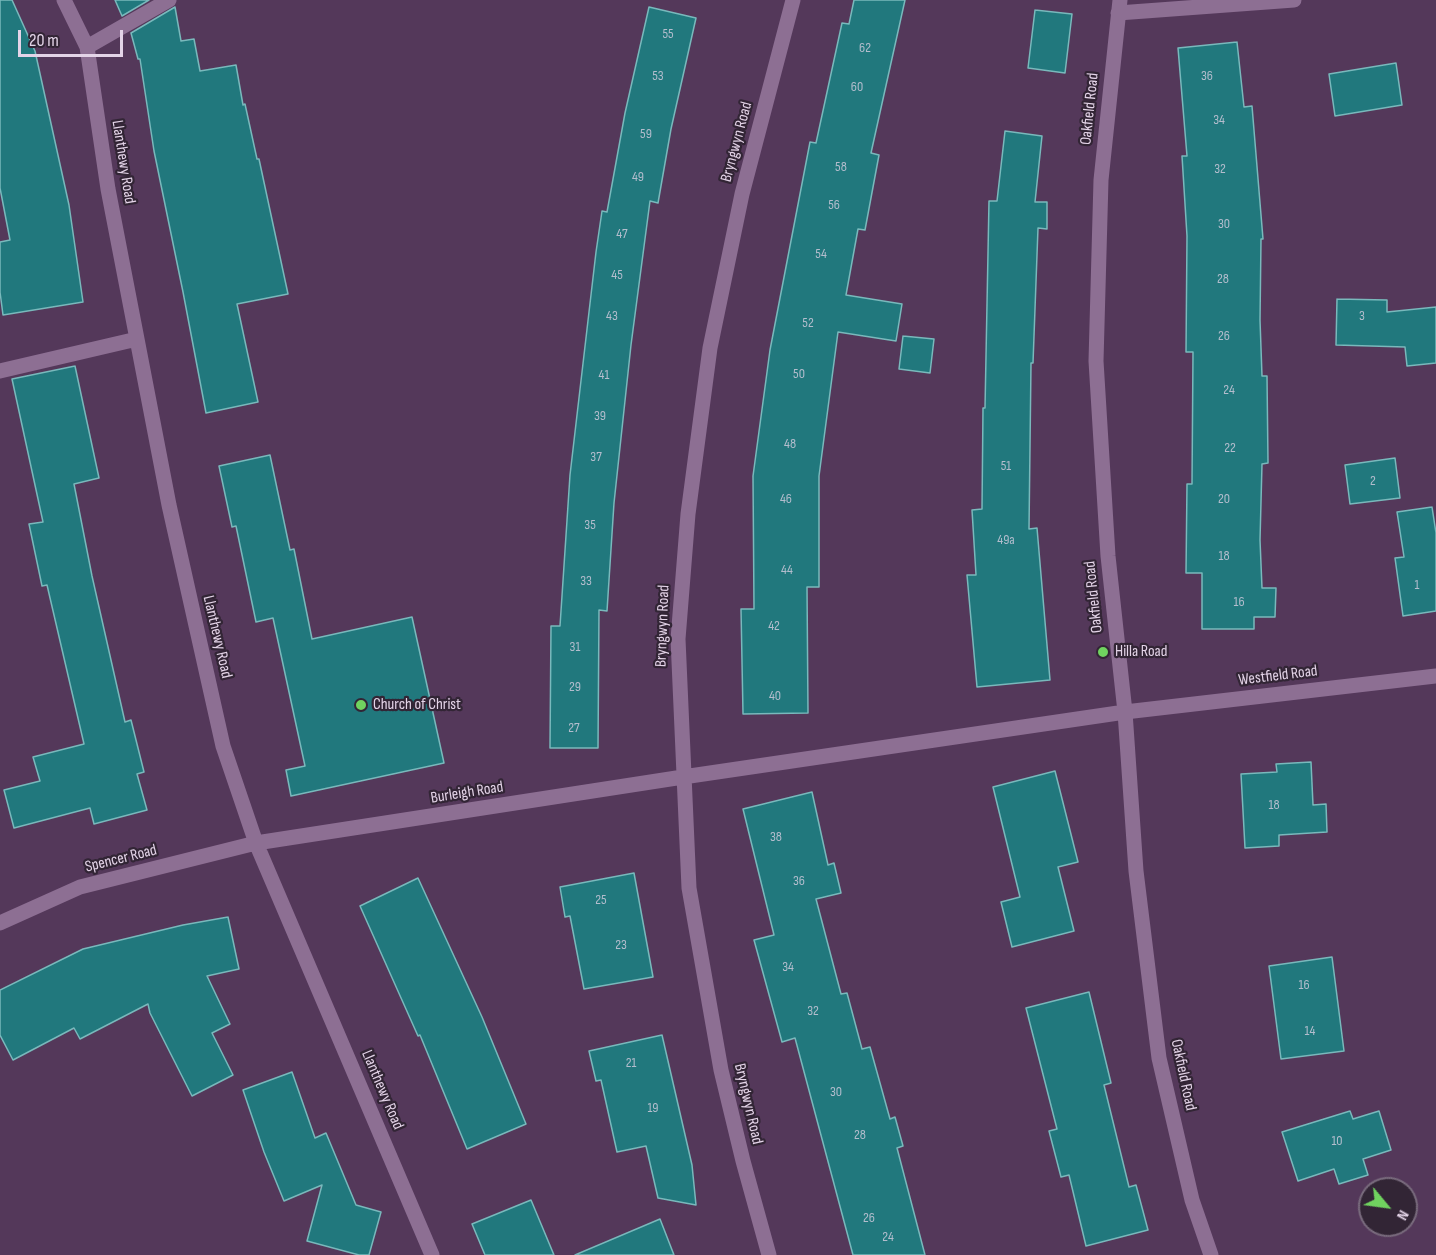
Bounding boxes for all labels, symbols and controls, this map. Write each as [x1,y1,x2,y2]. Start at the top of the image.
scale bar [21,18,126,56]
house number: 55 [662,26,674,42]
text: 20 m [29,30,59,51]
house number: 62 [859,40,871,56]
house number: 53 [652,68,664,84]
house number: 36 [1201,68,1213,84]
street label: Oakfield Road [1077,72,1103,146]
house number: 60 [851,79,863,95]
street label: Bryngwyn Road [717,100,757,184]
house number: 34 [1213,112,1225,128]
street label: Llanthewy Road [107,119,139,205]
house number: 59 [640,126,652,142]
house number: 58 [835,159,847,175]
house number: 32 [1214,161,1226,177]
house number: 49 [632,169,644,185]
house number: 56 [828,197,840,213]
house number: 30 [1218,216,1230,232]
house number: 47 [616,226,628,242]
house number: 54 [815,246,827,262]
house number: 45 [611,267,623,283]
house number: 28 [1217,271,1229,287]
house number: 43 [606,308,618,324]
house number: 3 [1359,308,1365,324]
house number: 52 [802,315,814,331]
house number: 26 [1218,328,1230,344]
house number: 50 [793,366,805,382]
house number: 41 [599,367,609,383]
house number: 24 [1223,382,1235,398]
house number: 39 [594,408,606,424]
house number: 48 [784,436,796,452]
house number: 22 [1224,440,1236,456]
house number: 37 [590,449,602,465]
house number: 51 [1001,458,1011,474]
house number: 2 [1370,473,1376,489]
house number: 46 [780,491,792,507]
house number: 20 [1218,491,1230,507]
house number: 35 [584,517,596,533]
house number: 49a [997,532,1015,548]
house number: 18 [1218,548,1230,564]
street label: Oakfield Road [1081,560,1107,634]
house number: 44 [781,562,793,578]
house number: 33 [580,573,592,589]
house number: 1 [1415,577,1419,593]
street label: Bryngwyn Road [652,585,674,667]
street label: Llanthewy Road [198,594,236,680]
house number: 16 [1233,594,1245,610]
house number: 42 [768,618,780,634]
house number: 31 [570,639,580,655]
place label: Hilla Road [1115,642,1167,662]
marker: Hilla Road [1096,645,1110,659]
street label: Westfield Road [1237,662,1319,690]
house number: 29 [569,679,581,695]
house number: 40 [769,688,781,704]
place label: Church of Christ [373,695,461,715]
marker: Church of Christ [354,698,368,712]
house number: 27 [568,720,580,736]
street label: Burleigh Road [429,778,505,808]
house number: 18 [1268,797,1280,813]
house number: 38 [770,829,782,845]
street label: Spencer Road [83,841,159,877]
house number: 36 [793,873,805,889]
house number: 25 [595,892,607,908]
house number: 23 [615,937,627,953]
house number: 34 [782,959,794,975]
house number: 16 [1298,977,1310,993]
house number: 32 [807,1003,819,1019]
house number: 14 [1305,1023,1315,1039]
street label: Oakfield Road [1166,1038,1200,1112]
street label: Llanthewy Road [357,1047,407,1133]
house number: 21 [626,1055,636,1071]
street label: Bryngwyn Road [729,1062,767,1146]
house number: 30 [830,1084,842,1100]
house number: 19 [647,1100,659,1116]
house number: 28 [854,1127,866,1143]
house number: 10 [1331,1133,1343,1149]
north arrow [1358,1177,1418,1237]
text: N [1392,1207,1413,1223]
house number: 26 [863,1210,875,1226]
house number: 24 [882,1229,894,1245]

